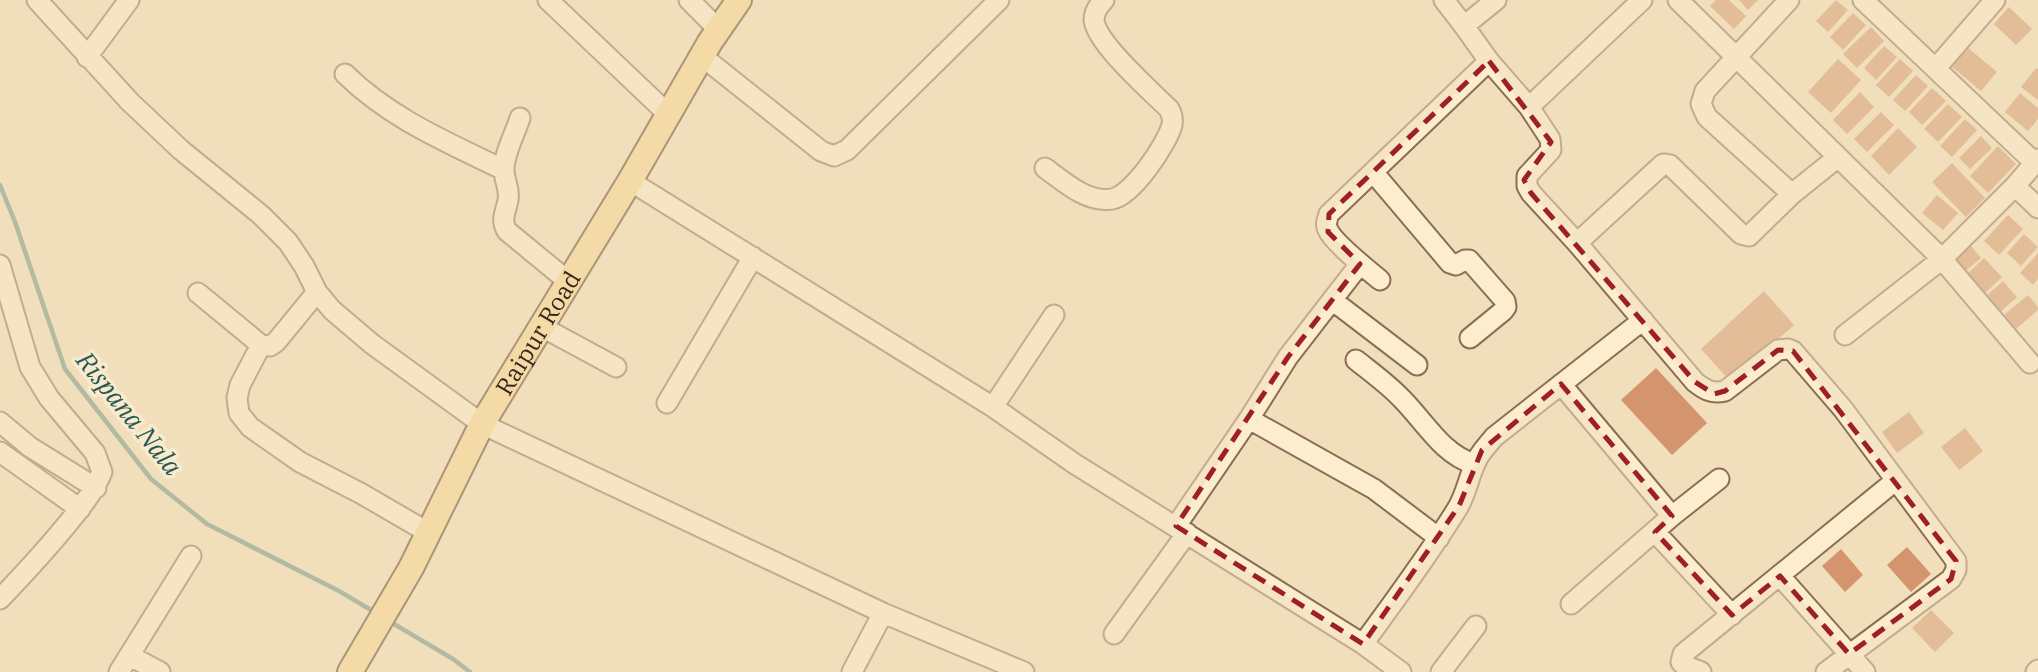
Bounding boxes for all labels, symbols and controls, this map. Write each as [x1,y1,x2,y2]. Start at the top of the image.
street label: Raipur Road [488,265,588,401]
water label: Rispana Nala [69,343,190,482]

